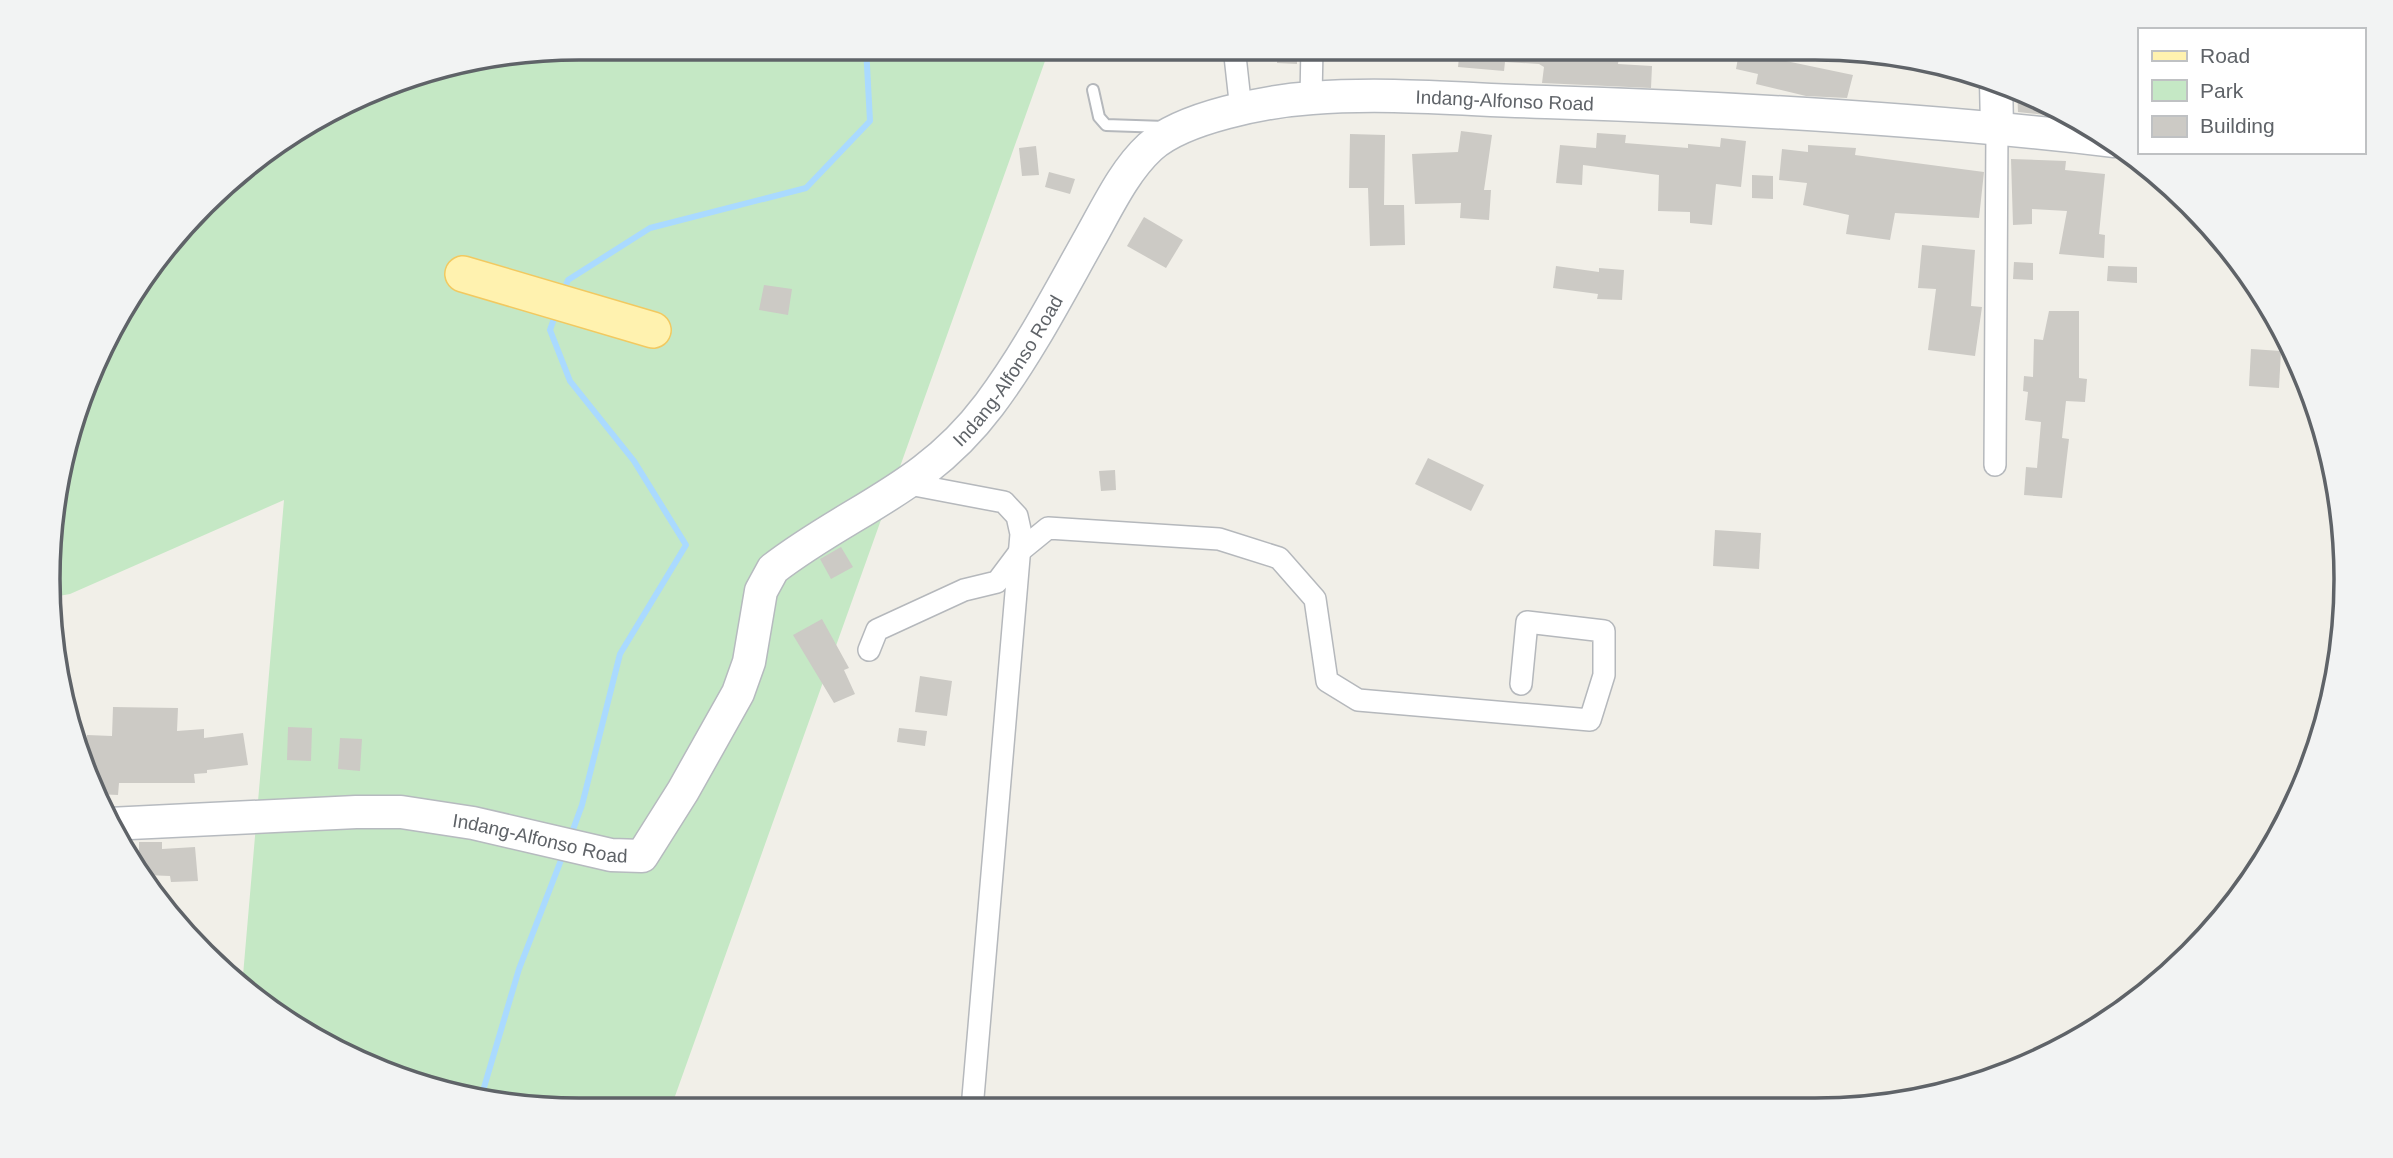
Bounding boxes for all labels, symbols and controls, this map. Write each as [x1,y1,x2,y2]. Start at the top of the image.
legend [2138,28,2365,154]
text: Road [2200,44,2250,67]
text: Park [2200,79,2244,102]
street label: Indang-Alfonso Road [1415,87,1594,115]
text: Building [2200,114,2275,137]
street label: Indang-Alfonso Road [949,292,1067,451]
street label: Indang-Alfonso Road [451,810,628,867]

